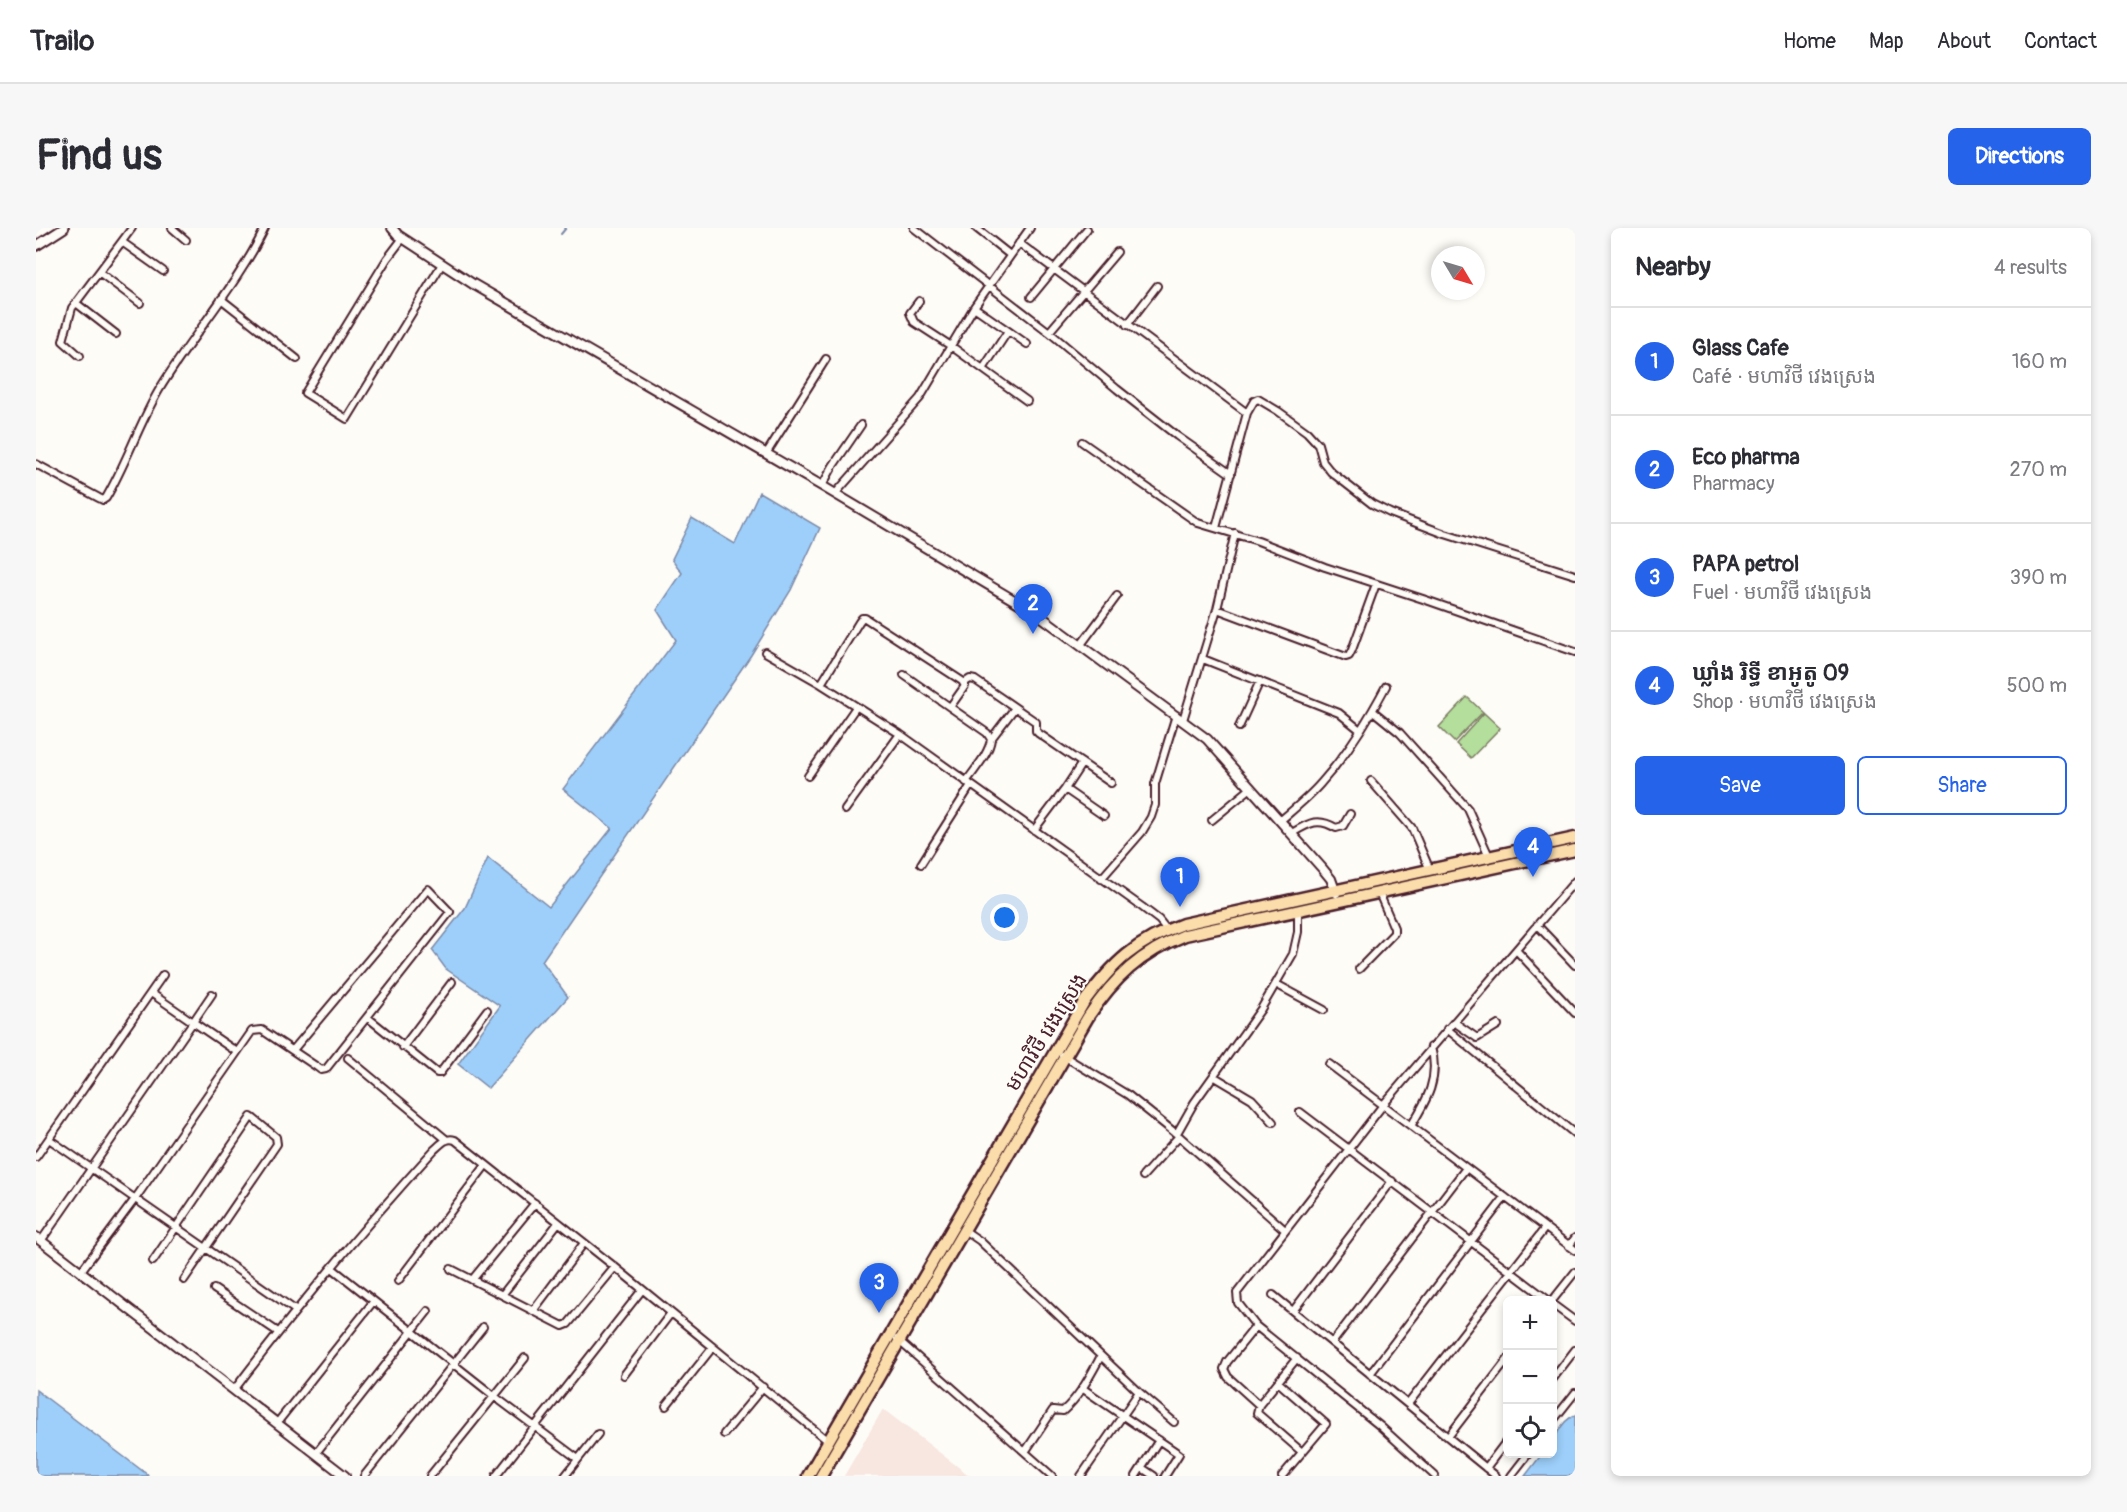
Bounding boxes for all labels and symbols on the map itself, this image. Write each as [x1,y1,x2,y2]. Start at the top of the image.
north arrow [1431,246,1485,300]
pin: 2 [1014,584,1052,634]
pin: 4 [1514,828,1552,877]
pin: 1 [1160,858,1200,907]
your location [990,903,1019,932]
street label: មហាវិថី វេងស្រេង [999,968,1094,1097]
pin: 3 [860,1264,898,1313]

